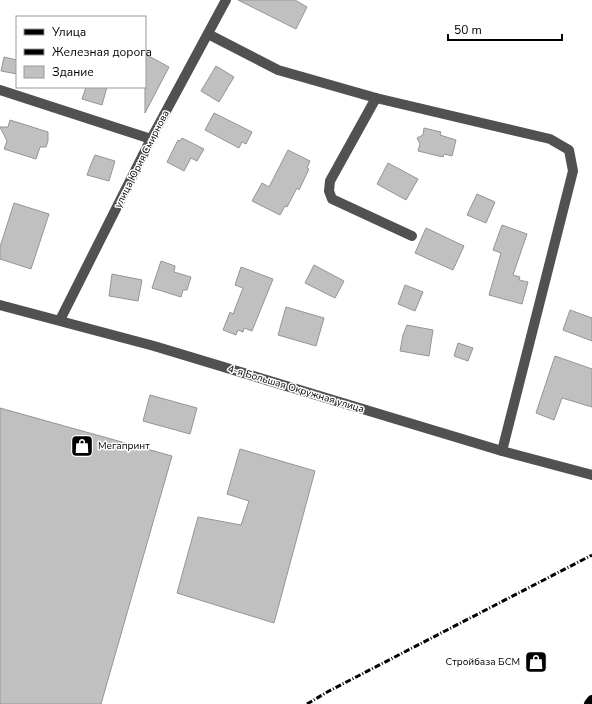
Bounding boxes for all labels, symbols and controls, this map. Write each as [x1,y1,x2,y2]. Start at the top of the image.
legend [16,16,146,88]
scale bar [448,16,562,42]
text: 50 m [454,22,482,38]
text: Улица [51,24,86,40]
text: Железная дорога [52,44,152,60]
text: Здание [52,64,94,80]
street label: улица Юрия Смирнова [111,108,173,210]
street label: 4-я Большая Окружная улица [226,362,366,416]
shop icon: Мегапринт [69,433,95,459]
place label: Мегапринт [98,439,150,453]
shop icon: Стройбаза БСМ [523,649,549,675]
place label: Стройбаза БСМ [446,655,520,669]

